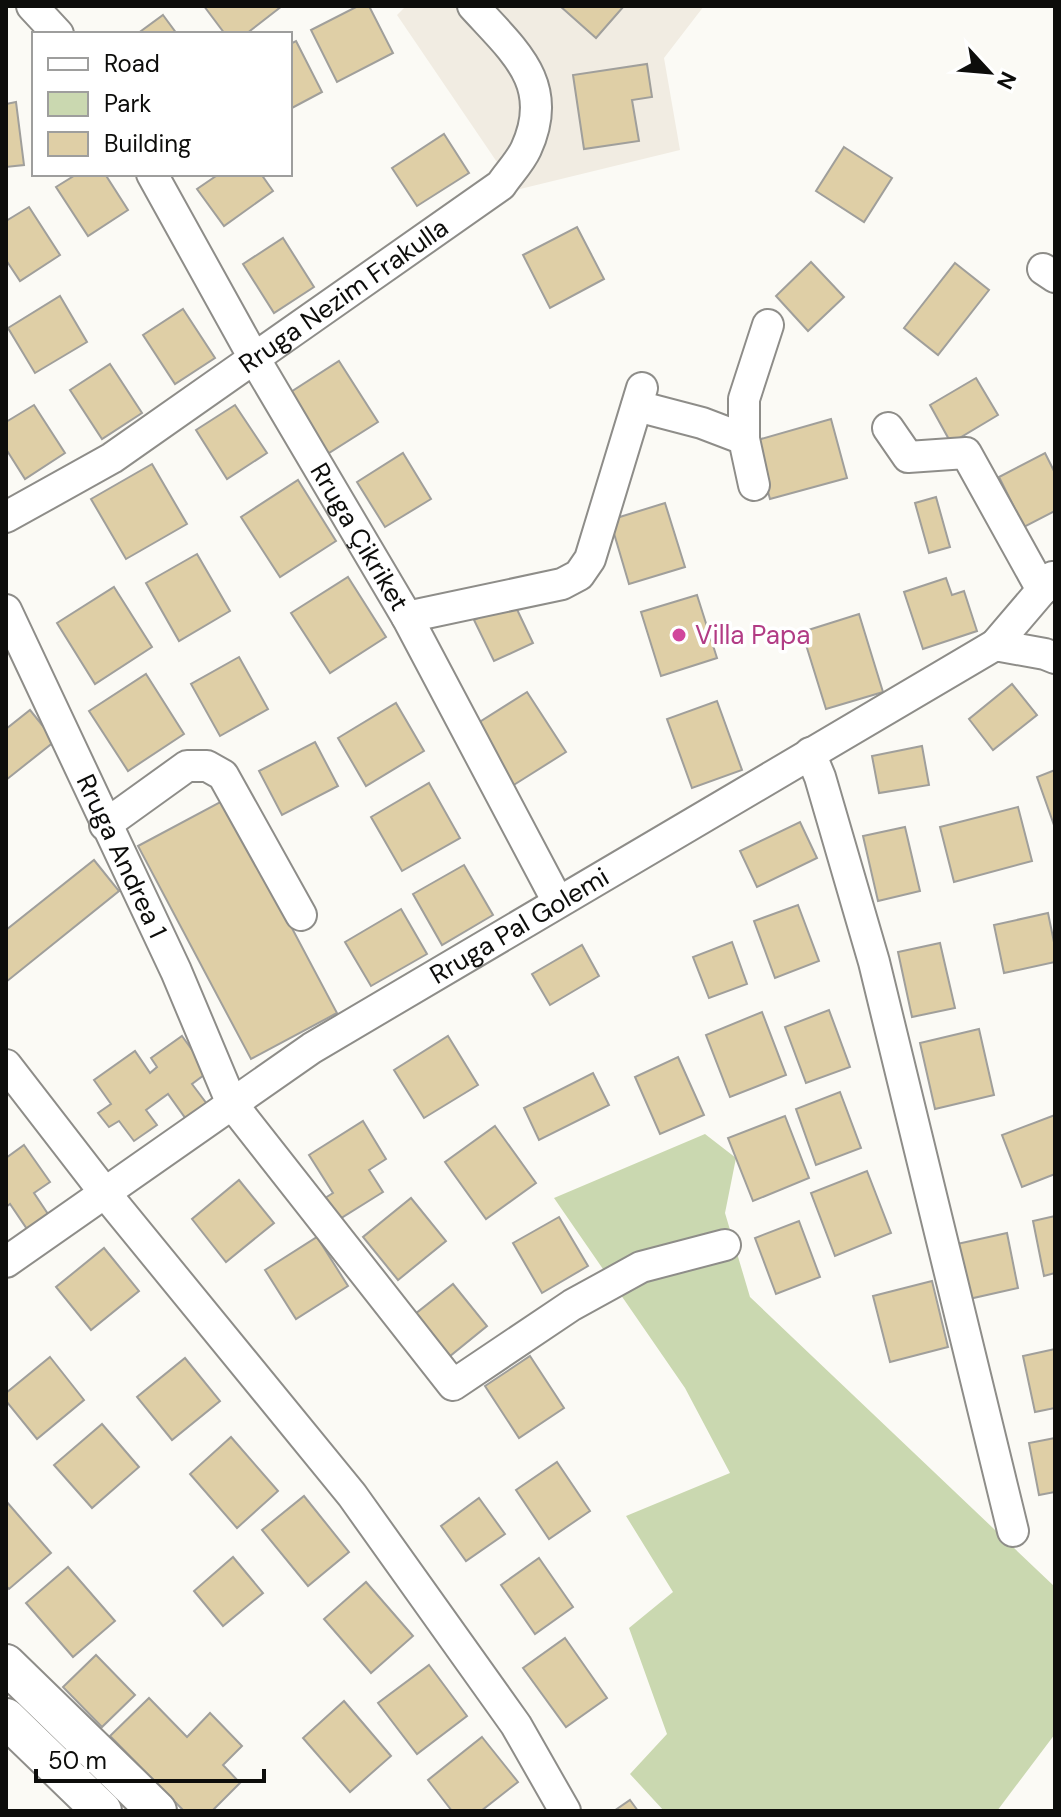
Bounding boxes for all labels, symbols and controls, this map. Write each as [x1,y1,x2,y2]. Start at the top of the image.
legend [32,32,292,176]
north arrow [949,32,1029,112]
text: Road [104,48,160,79]
text: N [990,67,1023,94]
text: Park [104,88,151,119]
text: Building [104,128,191,159]
street label: Rruga Nezim Frakulla [232,210,455,381]
street label: Rruga Çikriket [303,457,416,617]
place label: Villa Papa [695,618,810,652]
marker: Villa Papa [670,626,688,644]
street label: Rruga Andrea 1 [69,769,175,943]
street label: Rruga Pal Golemi [424,860,615,992]
scale bar [36,1733,264,1783]
text: 50 m [48,1745,107,1776]

